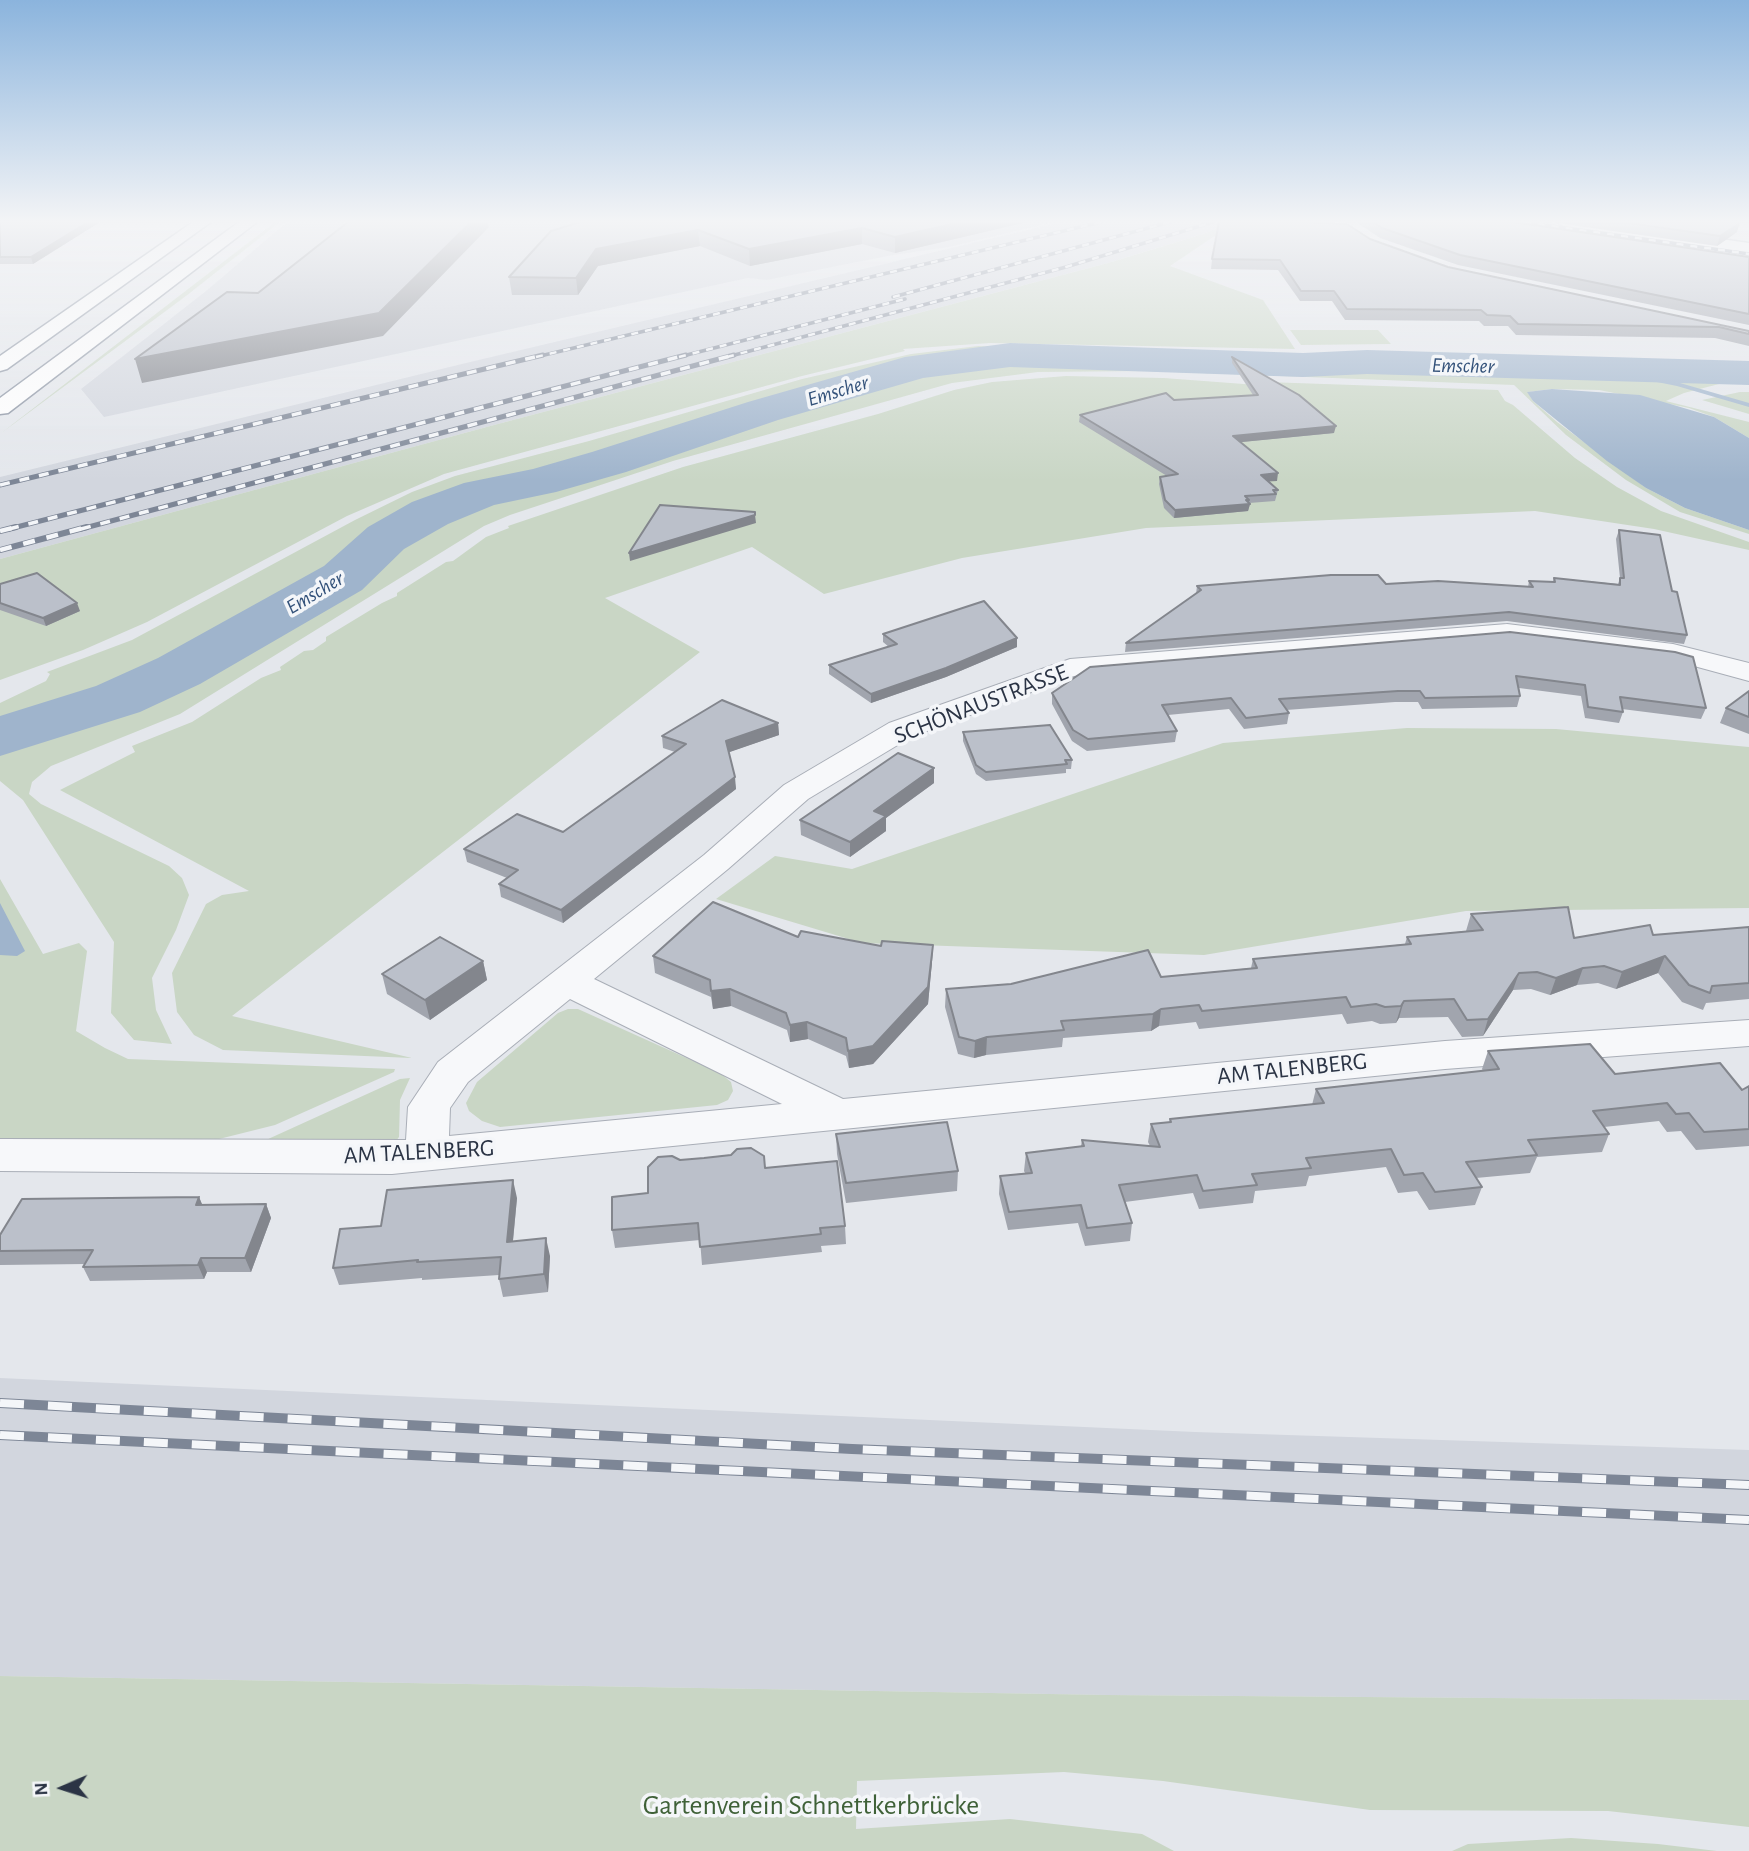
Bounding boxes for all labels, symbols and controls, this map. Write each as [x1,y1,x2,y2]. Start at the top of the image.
water label: Emscher [1431,353,1495,379]
water label: Emscher [804,370,872,412]
water label: Emscher [282,566,348,620]
street label: SCHÖNAUSTRASSE [890,658,1072,750]
street label: AM TALENBERG [1215,1047,1369,1091]
street label: AM TALENBERG [343,1134,495,1170]
north arrow [28,1753,98,1823]
text: N [32,1782,51,1796]
park label: Gartenverein Schnettkerbrücke [643,1789,979,1823]

